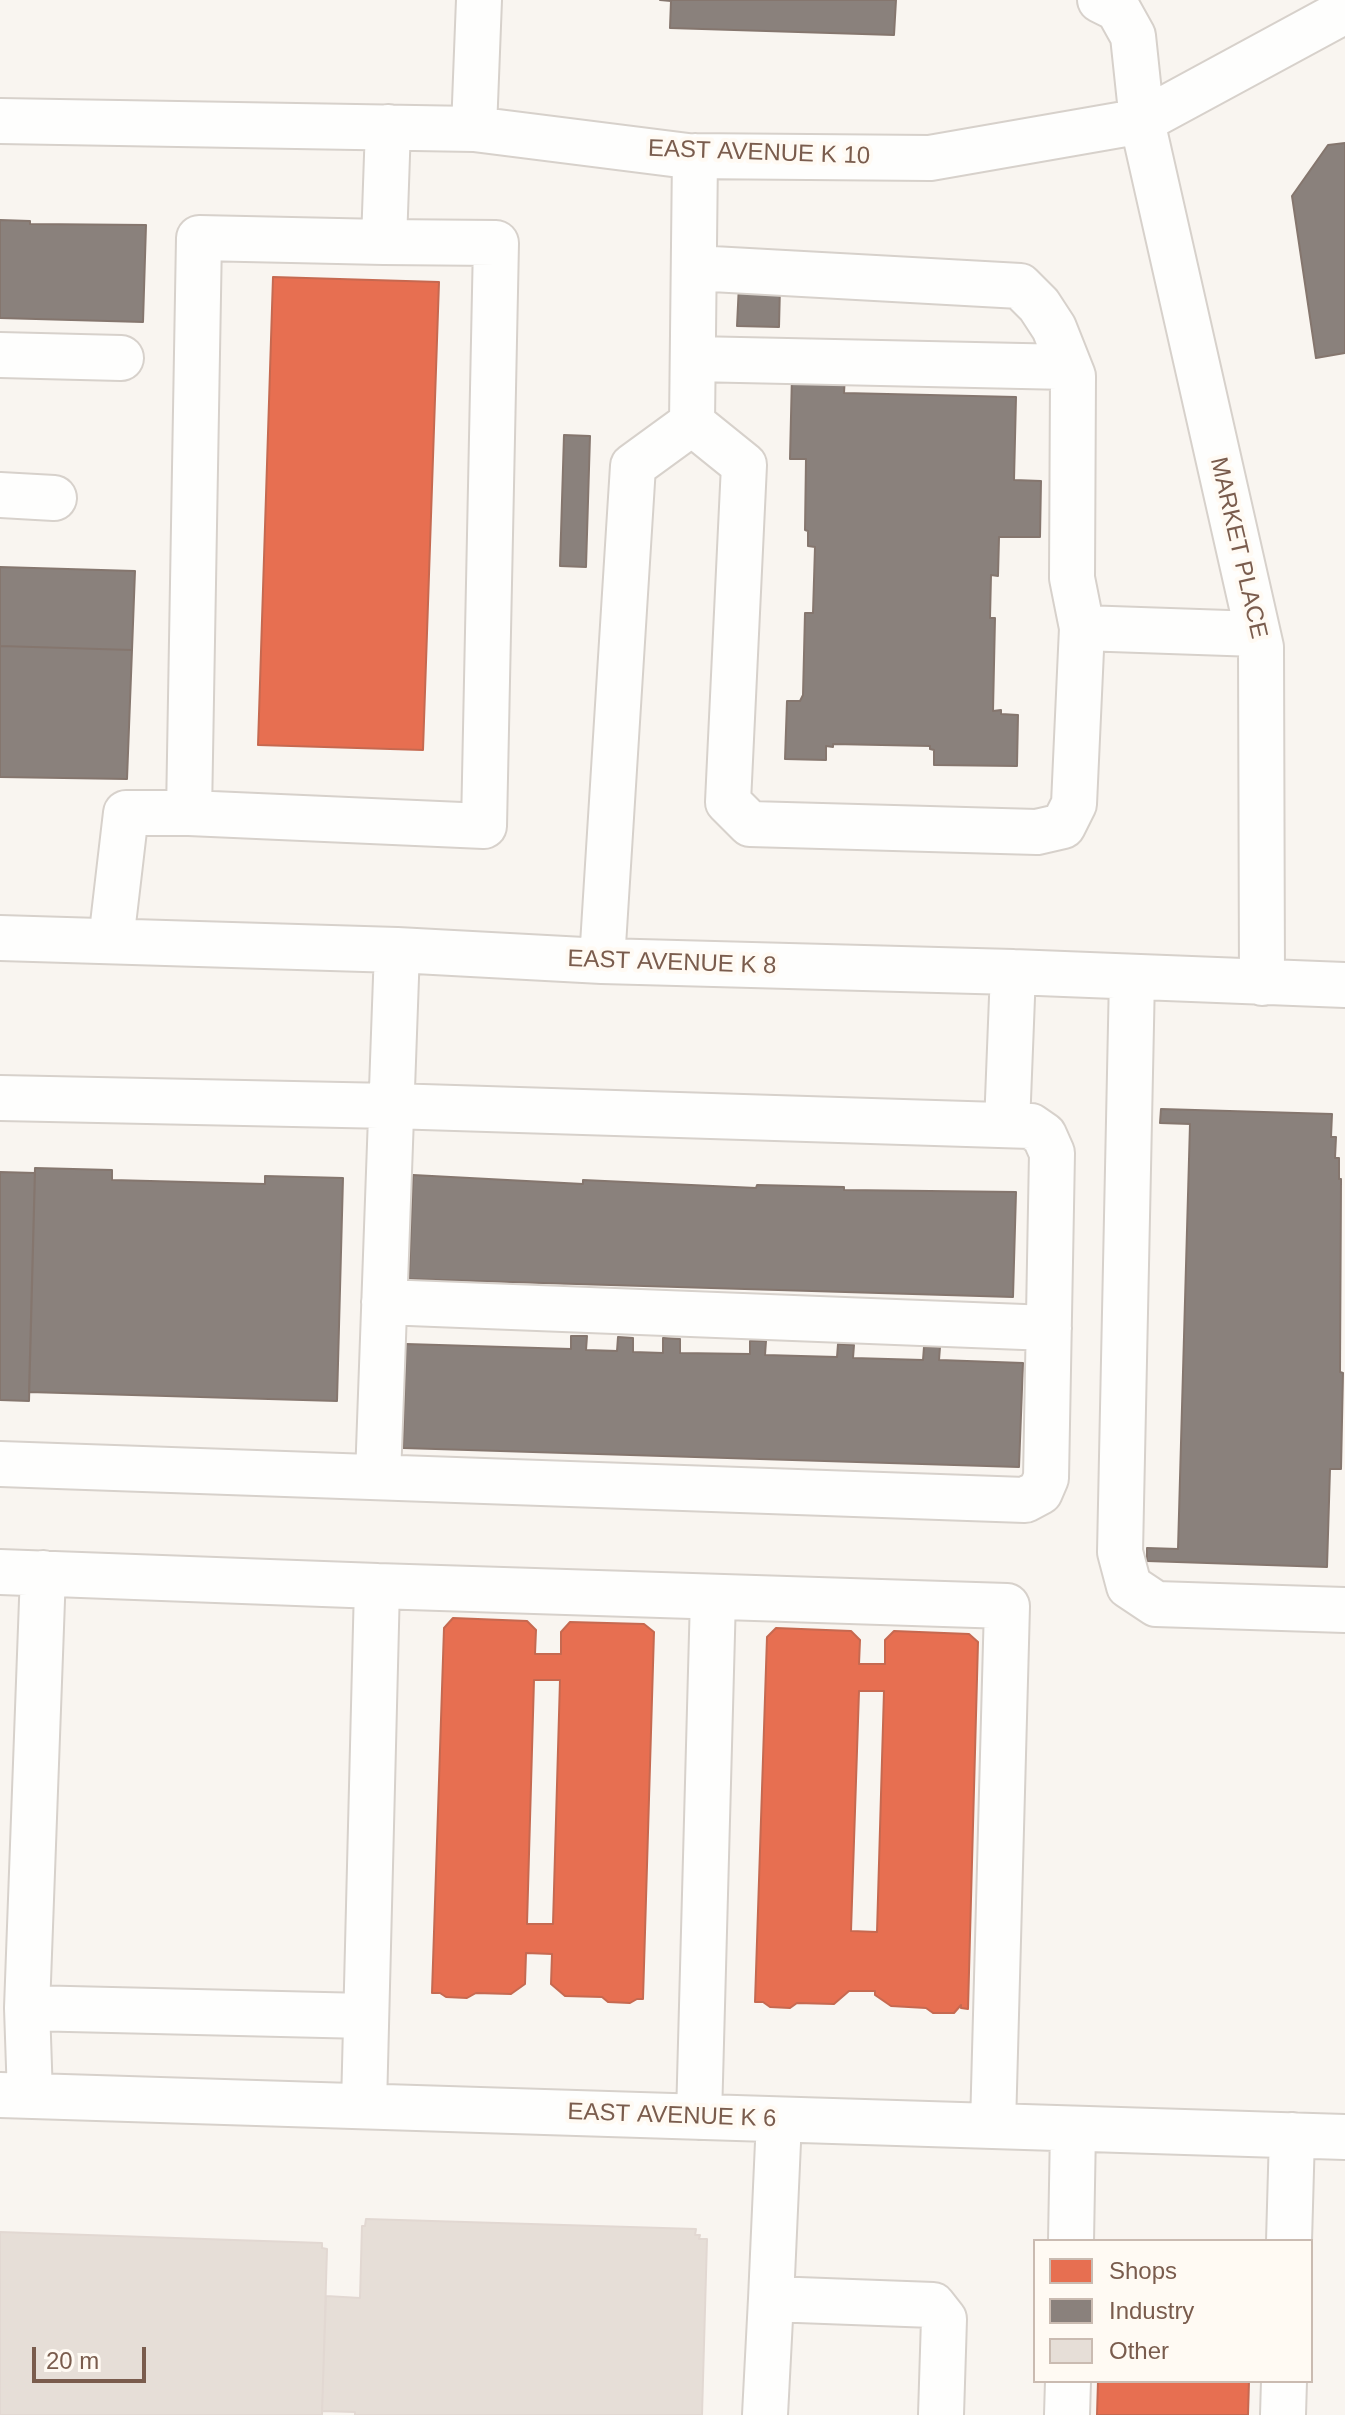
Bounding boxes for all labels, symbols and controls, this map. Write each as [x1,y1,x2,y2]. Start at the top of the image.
street label: EAST AVENUE K 10 [647,135,871,171]
street label: MARKET PLACE [1203,454,1273,642]
street label: EAST AVENUE K 8 [567,945,777,981]
street label: EAST AVENUE K 6 [567,2098,777,2134]
legend [1033,2239,1313,2383]
text: Shops [1109,2257,1177,2284]
text: Industry [1109,2297,1194,2324]
scale bar [36,2331,150,2381]
text: Other [1109,2337,1169,2364]
text: 20 m [46,2347,99,2374]

